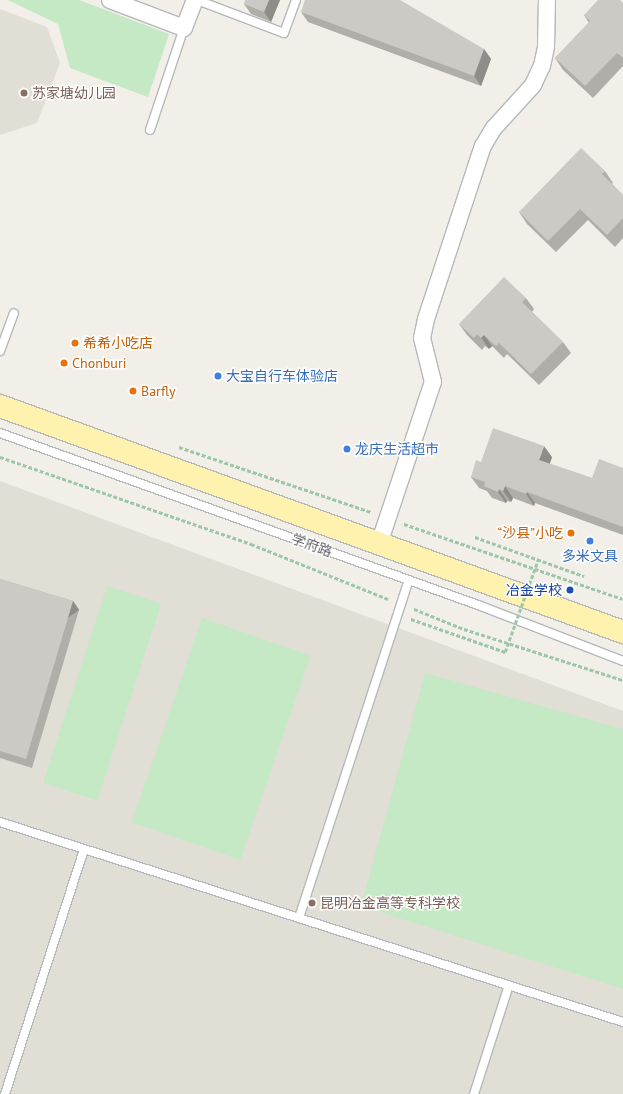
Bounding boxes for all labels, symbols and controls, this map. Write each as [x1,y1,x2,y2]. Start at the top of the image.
place label: 苏家塘幼儿园 [32,85,116,101]
marker: 苏家塘幼儿园 [19,88,29,98]
place label: 希希小吃店 [83,335,153,351]
marker: 希希小吃店 [70,338,80,348]
place label: Chonburi [72,355,126,371]
marker: Chonburi [59,358,69,368]
place label: 大宝自行车体验店 [226,368,338,384]
marker: 大宝自行车体验店 [213,371,223,381]
place label: Barfly [141,383,176,399]
marker: Barfly [128,386,138,396]
place label: 龙庆生活超市 [355,441,439,457]
marker: 龙庆生活超市 [342,444,352,454]
place label: “沙县”小吃 [497,525,563,541]
marker: “沙县”小吃 [566,528,576,538]
street label: 学府路 [289,530,335,560]
marker: 多米文具 [585,536,595,546]
place label: 多米文具 [562,548,618,564]
place label: 冶金学校 [506,582,562,598]
marker: 冶金学校 [565,585,575,595]
place label: 昆明冶金高等专科学校 [320,895,460,911]
marker: 昆明冶金高等专科学校 [307,898,317,908]

